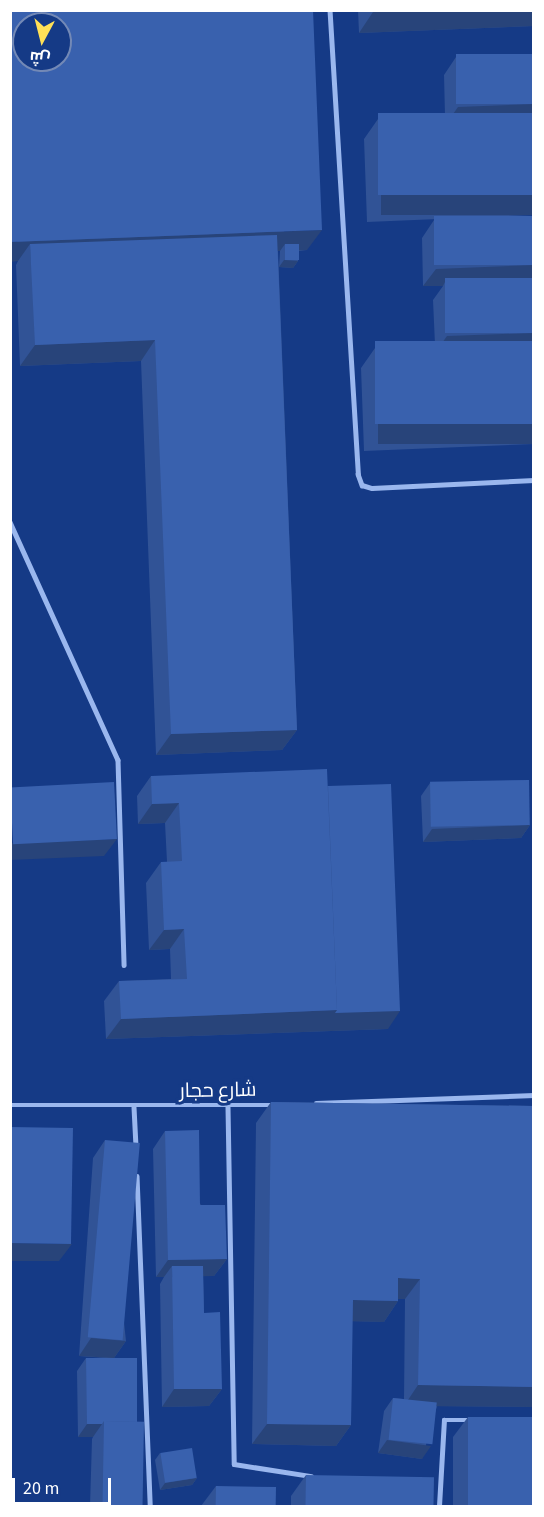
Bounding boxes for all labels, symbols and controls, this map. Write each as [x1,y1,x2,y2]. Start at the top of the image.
north arrow [12,12,72,72]
text: ش [29,46,52,70]
street label: شارع حجار [179,1078,257,1104]
scale bar [15,1466,114,1504]
text: 20 m [23,1476,59,1501]

